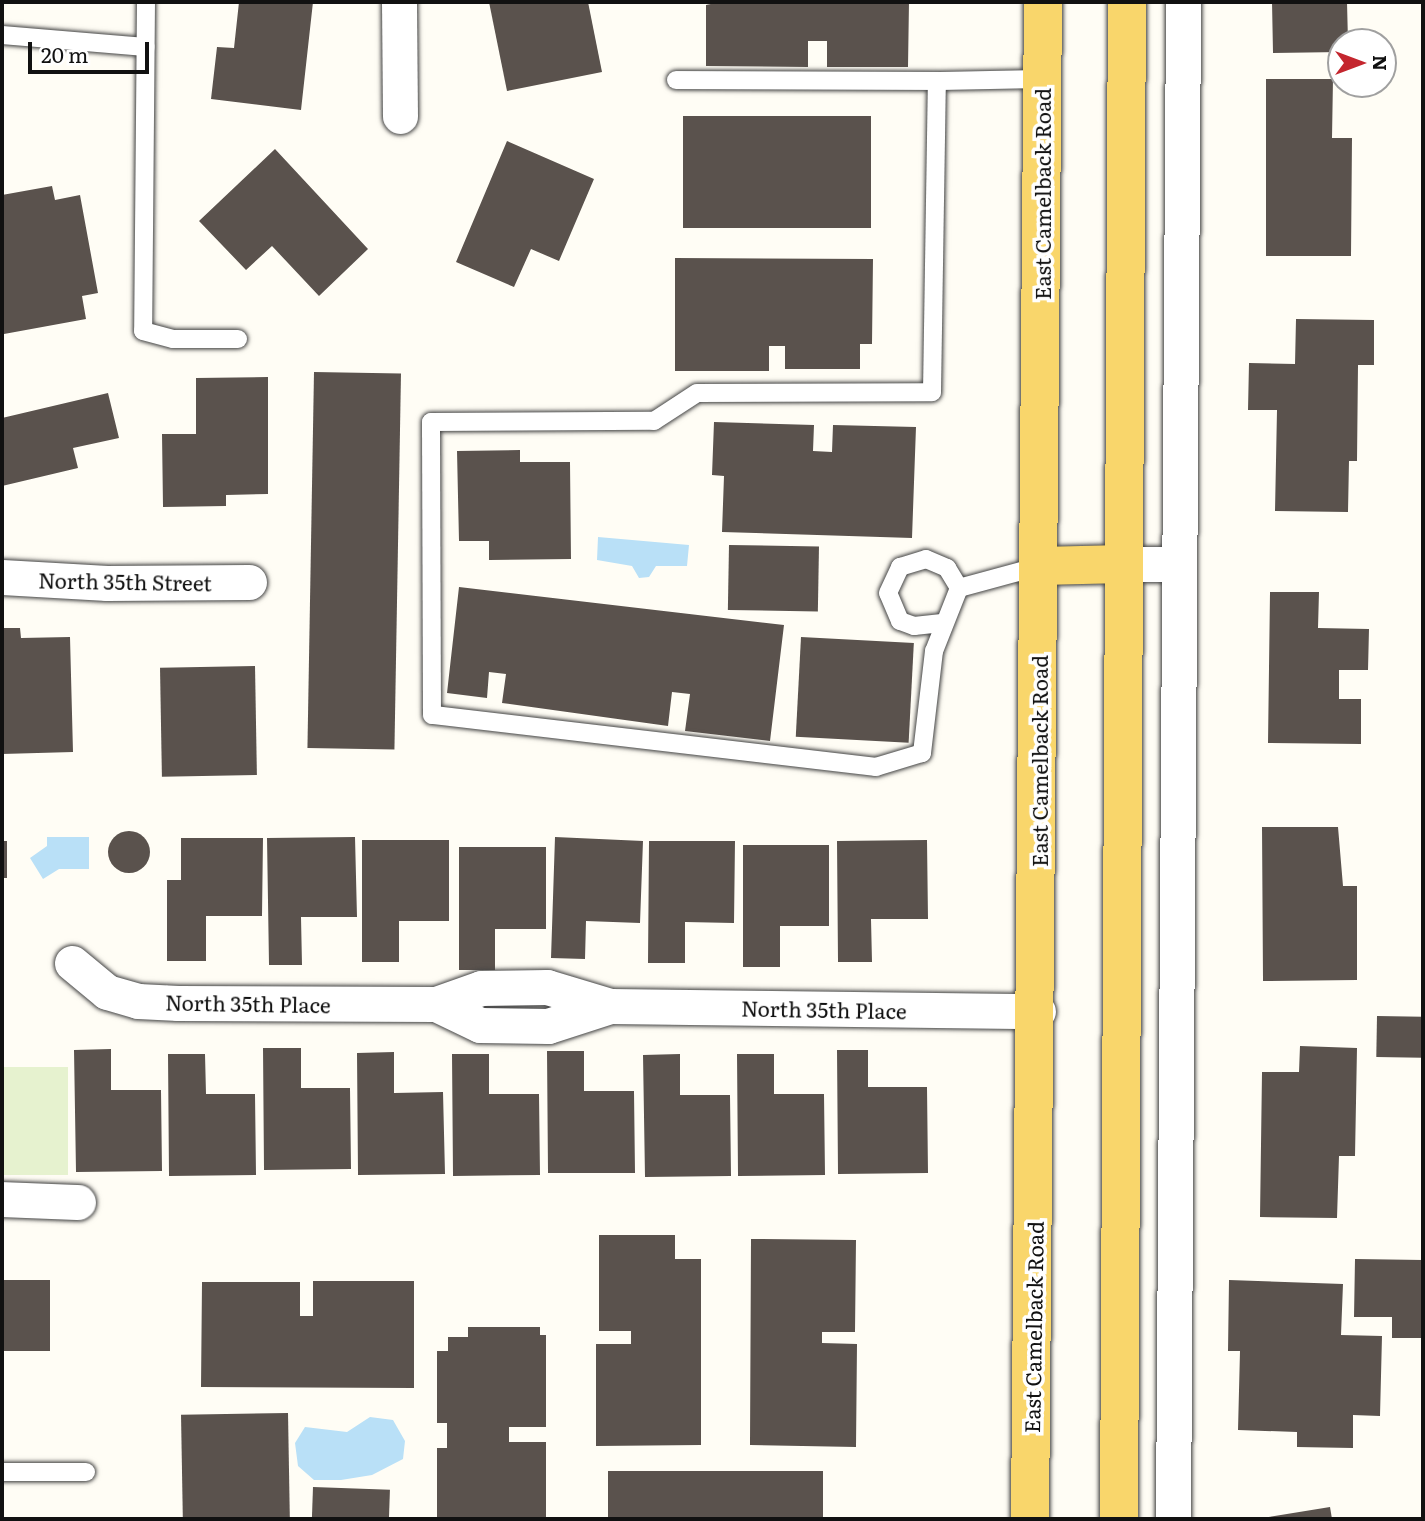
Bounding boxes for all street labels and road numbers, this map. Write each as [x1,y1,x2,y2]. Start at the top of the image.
street label: East Camelback Road [1029,88,1055,300]
street label: North 35th Street [38,567,212,595]
street label: East Camelback Road [1026,655,1052,867]
street label: North 35th Place [165,989,331,1017]
street label: North 35th Place [741,995,907,1023]
street label: East Camelback Road [1019,1221,1047,1433]

